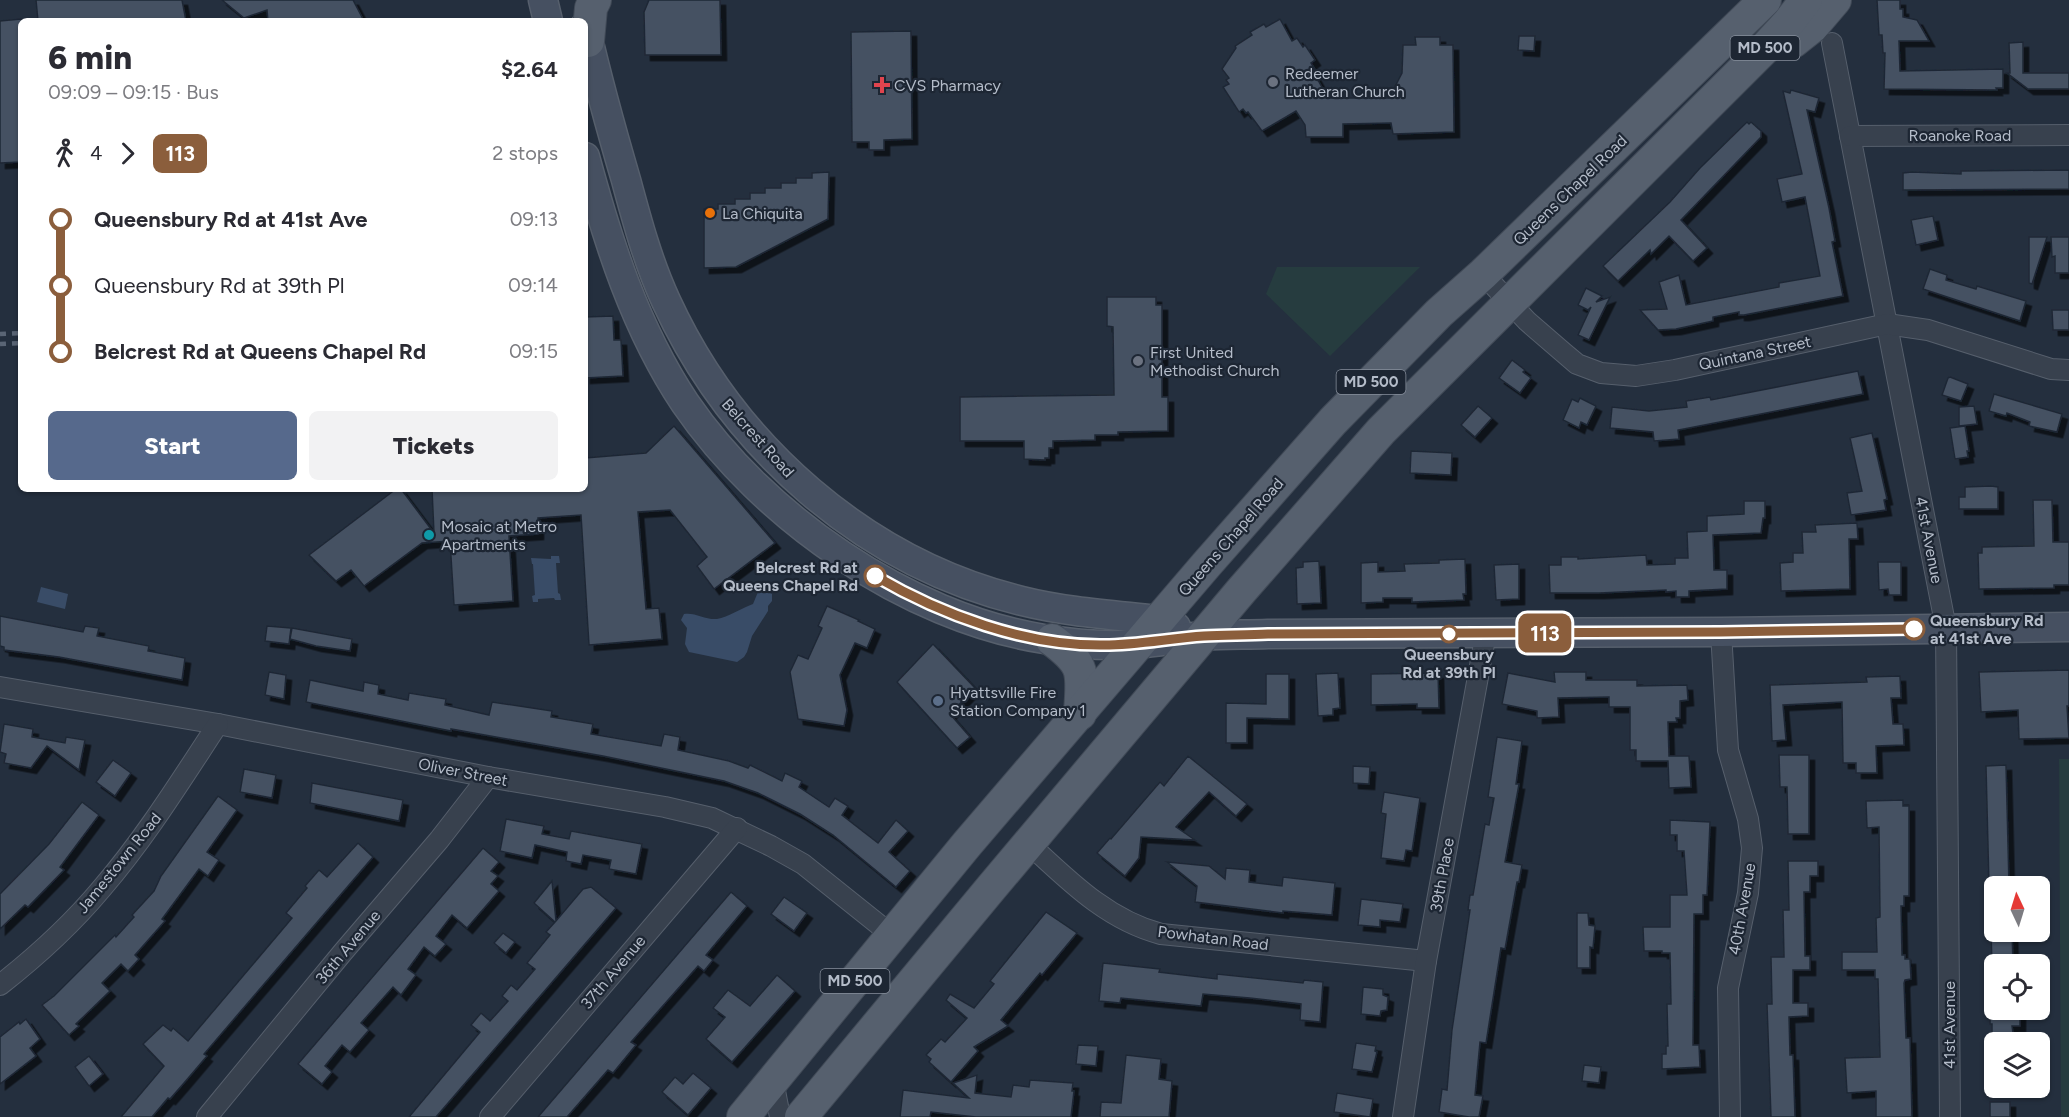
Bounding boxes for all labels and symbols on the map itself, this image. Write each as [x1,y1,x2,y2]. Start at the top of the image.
road number: MD 500 [1730,36,1800,60]
place label: Redeemer Lutheran Church [1285,64,1405,101]
marker: Redeemer Lutheran Church [1266,75,1280,89]
place label: CVS Pharmacy [894,76,1001,95]
marker: CVS Pharmacy [875,78,889,92]
street label: Roanoke Road [1909,126,2011,145]
street label: Queens Chapel Road [1509,131,1631,249]
place label: La Chiquita [722,204,803,223]
marker: La Chiquita [703,206,717,220]
street label: Quintana Street [1697,332,1813,374]
place label: First United Methodist Church [1150,343,1280,380]
marker: First United Methodist Church [1131,354,1145,368]
road number: MD 500 [1336,370,1406,394]
street label: Belcrest Road [718,395,798,481]
street label: Queens Chapel Road [1175,474,1287,600]
street label: 41st Avenue [1911,495,1947,585]
place label: Mosaic at Metro Apartments [441,517,557,554]
marker: Mosaic at Metro Apartments [422,528,436,542]
place label: Belcrest Rd at Queens Chapel Rd [723,558,858,595]
marker: Belcrest Rd at Queens Chapel Rd [864,565,886,587]
place label: Queensbury Rd at 41st Ave [1930,611,2044,648]
line badge: 113 [1510,614,1580,652]
marker: Queensbury Rd at 41st Ave [1903,618,1925,640]
marker: Queensbury Rd at 39th Pl [1440,625,1458,643]
place label: Queensbury Rd at 39th Pl [1402,645,1496,682]
place label: Hyattsville Fire Station Company 1 [950,683,1086,720]
marker: Hyattsville Fire Station Company 1 [931,694,945,708]
street label: Oliver Street [417,754,509,790]
street label: Jamestown Road [73,809,165,917]
street label: 39th Place [1426,836,1458,914]
street label: 40th Avenue [1725,861,1759,957]
north arrow [1984,876,2050,942]
street label: 36th Avenue [312,906,385,988]
street label: Powhatan Road [1156,922,1270,954]
street label: 37th Avenue [577,931,649,1013]
road number: MD 500 [820,969,890,993]
street label: 41st Avenue [1940,981,1959,1069]

